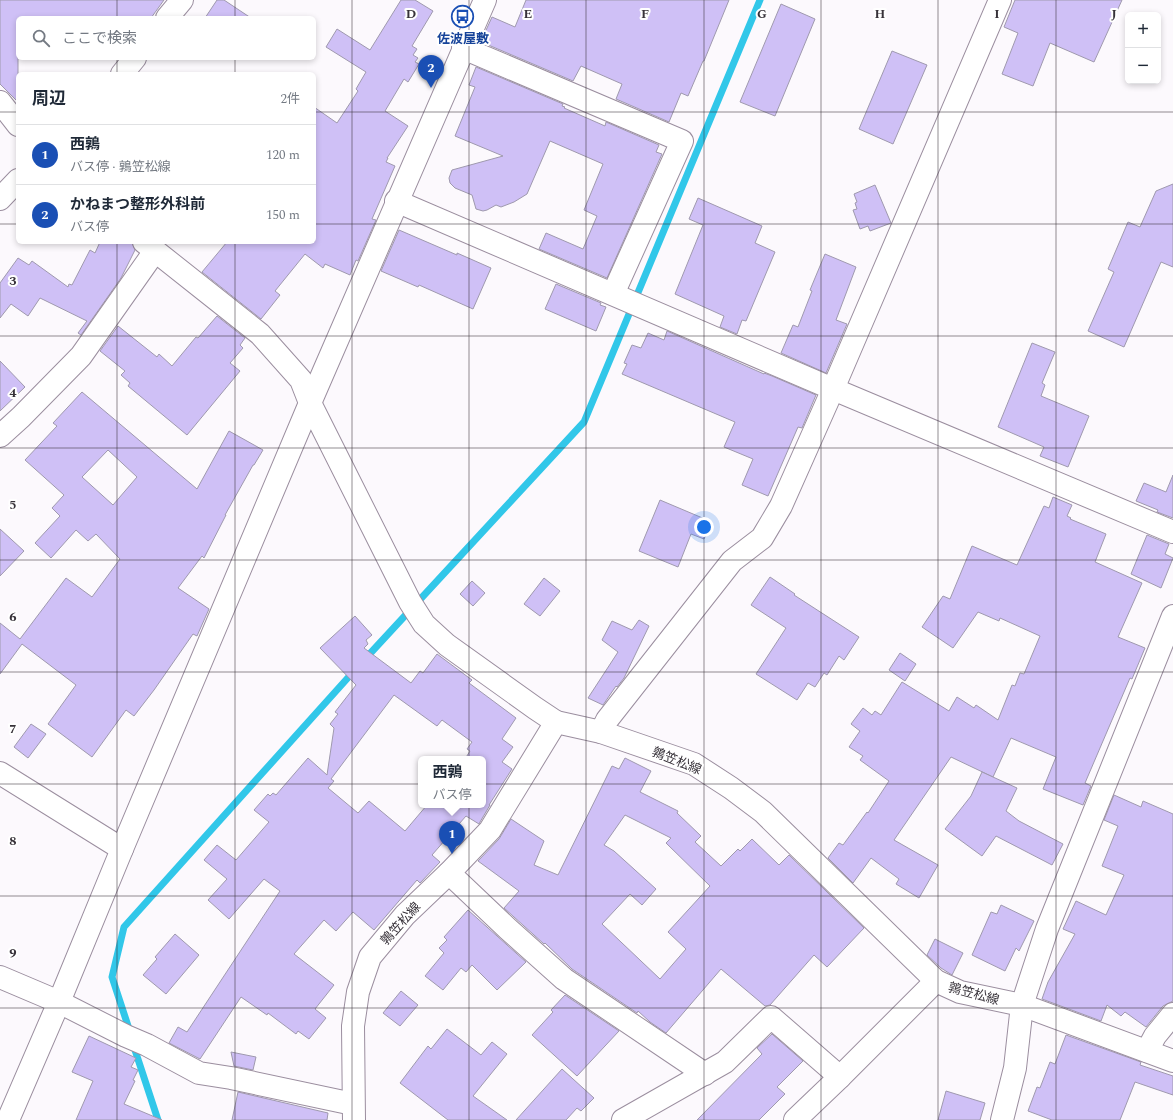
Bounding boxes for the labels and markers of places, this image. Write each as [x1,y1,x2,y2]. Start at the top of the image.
bus stop icon: 佐波屋敷 [450,3,476,29]
place label: 佐波屋敷 [437,29,489,49]
pin: 2 [418,55,444,88]
pin: 1 [439,821,465,854]

